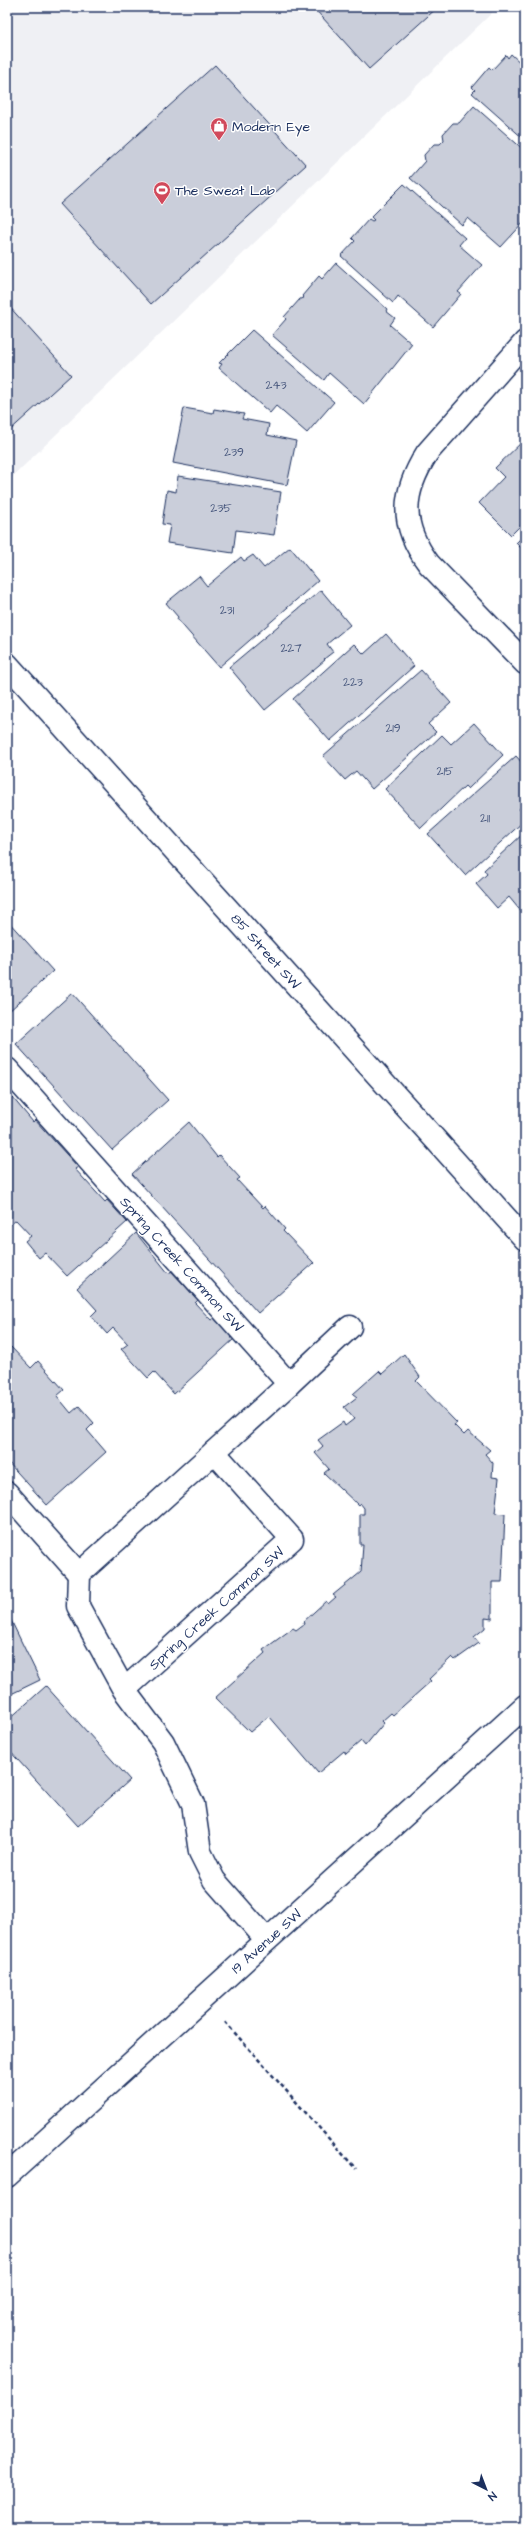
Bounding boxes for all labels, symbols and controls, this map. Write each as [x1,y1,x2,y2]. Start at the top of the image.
shop icon: Modern Eye [209,116,229,141]
place label: Modern Eye [232,117,311,137]
sports icon: The Sweat Lab [152,180,172,205]
place label: The Sweat Lab [175,181,275,201]
house number: 243 [265,377,287,394]
house number: 239 [224,444,244,461]
house number: 235 [210,500,232,517]
house number: 231 [220,602,235,619]
house number: 227 [280,640,302,657]
house number: 223 [343,674,363,691]
house number: 219 [385,720,401,737]
house number: 215 [437,763,454,780]
house number: 211 [480,810,490,827]
street label: 85 Street SW [226,909,305,994]
street label: Spring Creek Common SW [115,1193,247,1337]
street label: Spring Creek Common SW [145,1543,289,1675]
street label: 19 Avenue SW [227,1905,306,1979]
north arrow [466,2469,506,2509]
text: N [485,2488,500,2504]

